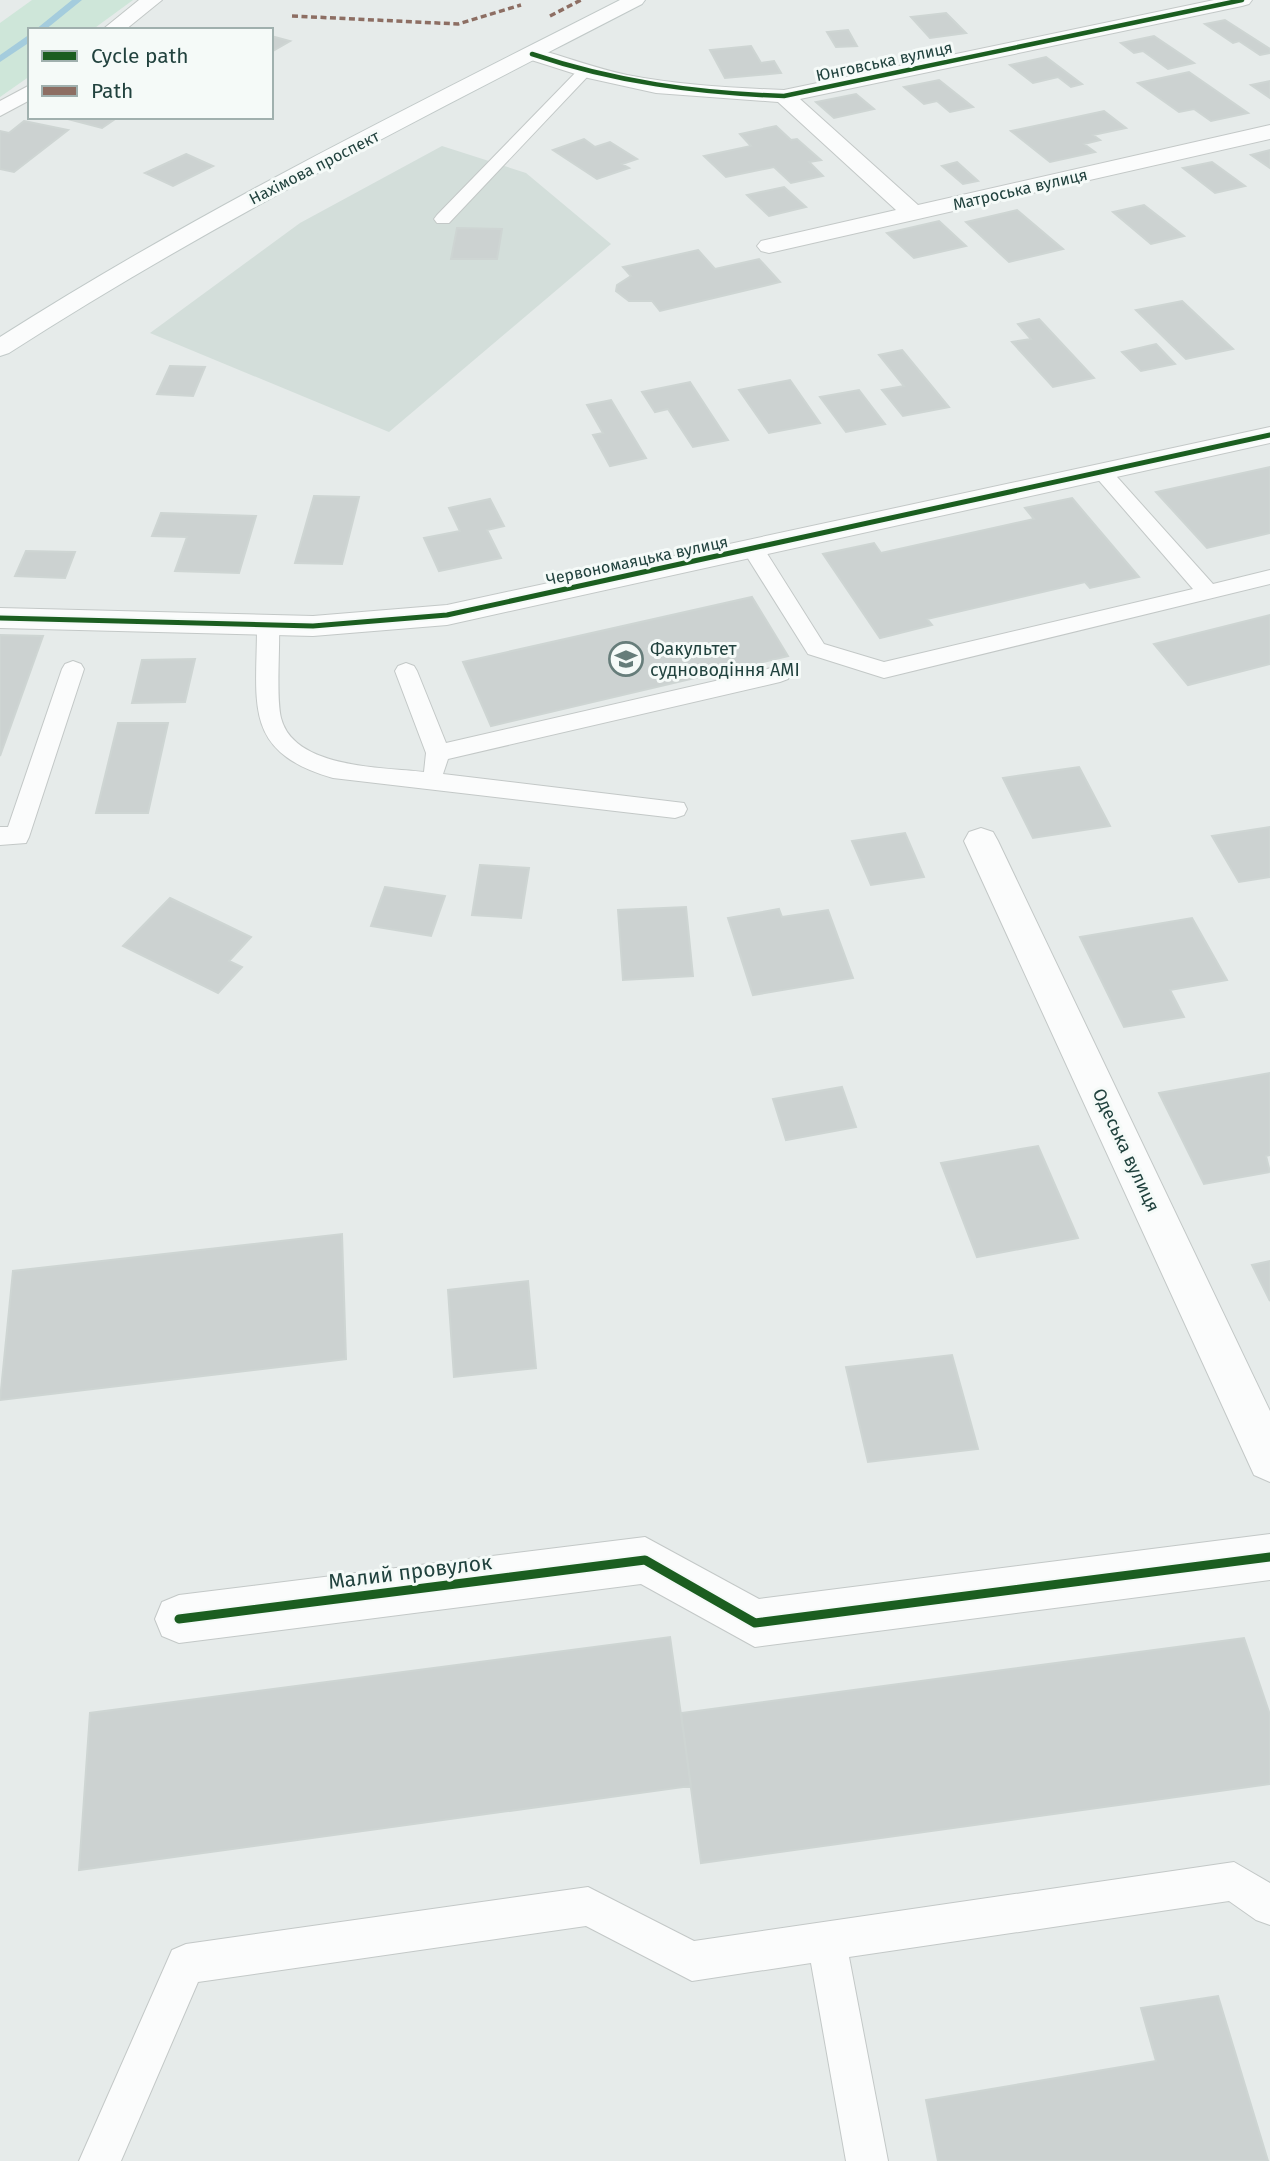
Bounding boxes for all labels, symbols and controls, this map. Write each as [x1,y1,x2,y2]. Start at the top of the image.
legend [28,28,273,119]
street label: Юнговська вулиця [814,38,954,85]
text: Cycle path [91,43,189,69]
text: Path [91,78,133,104]
street label: Нахімова проспект [246,126,383,208]
street label: Матроська вулиця [951,165,1089,214]
street label: Червономаяцька вулиця [544,532,730,589]
place label: Факультет судноводіння АМІ [650,638,800,681]
school or university icon: Факультет судноводіння АМІ [607,640,645,678]
street label: Одеська вулиця [1088,1085,1164,1215]
street label: Малий провулок [327,1549,493,1595]

